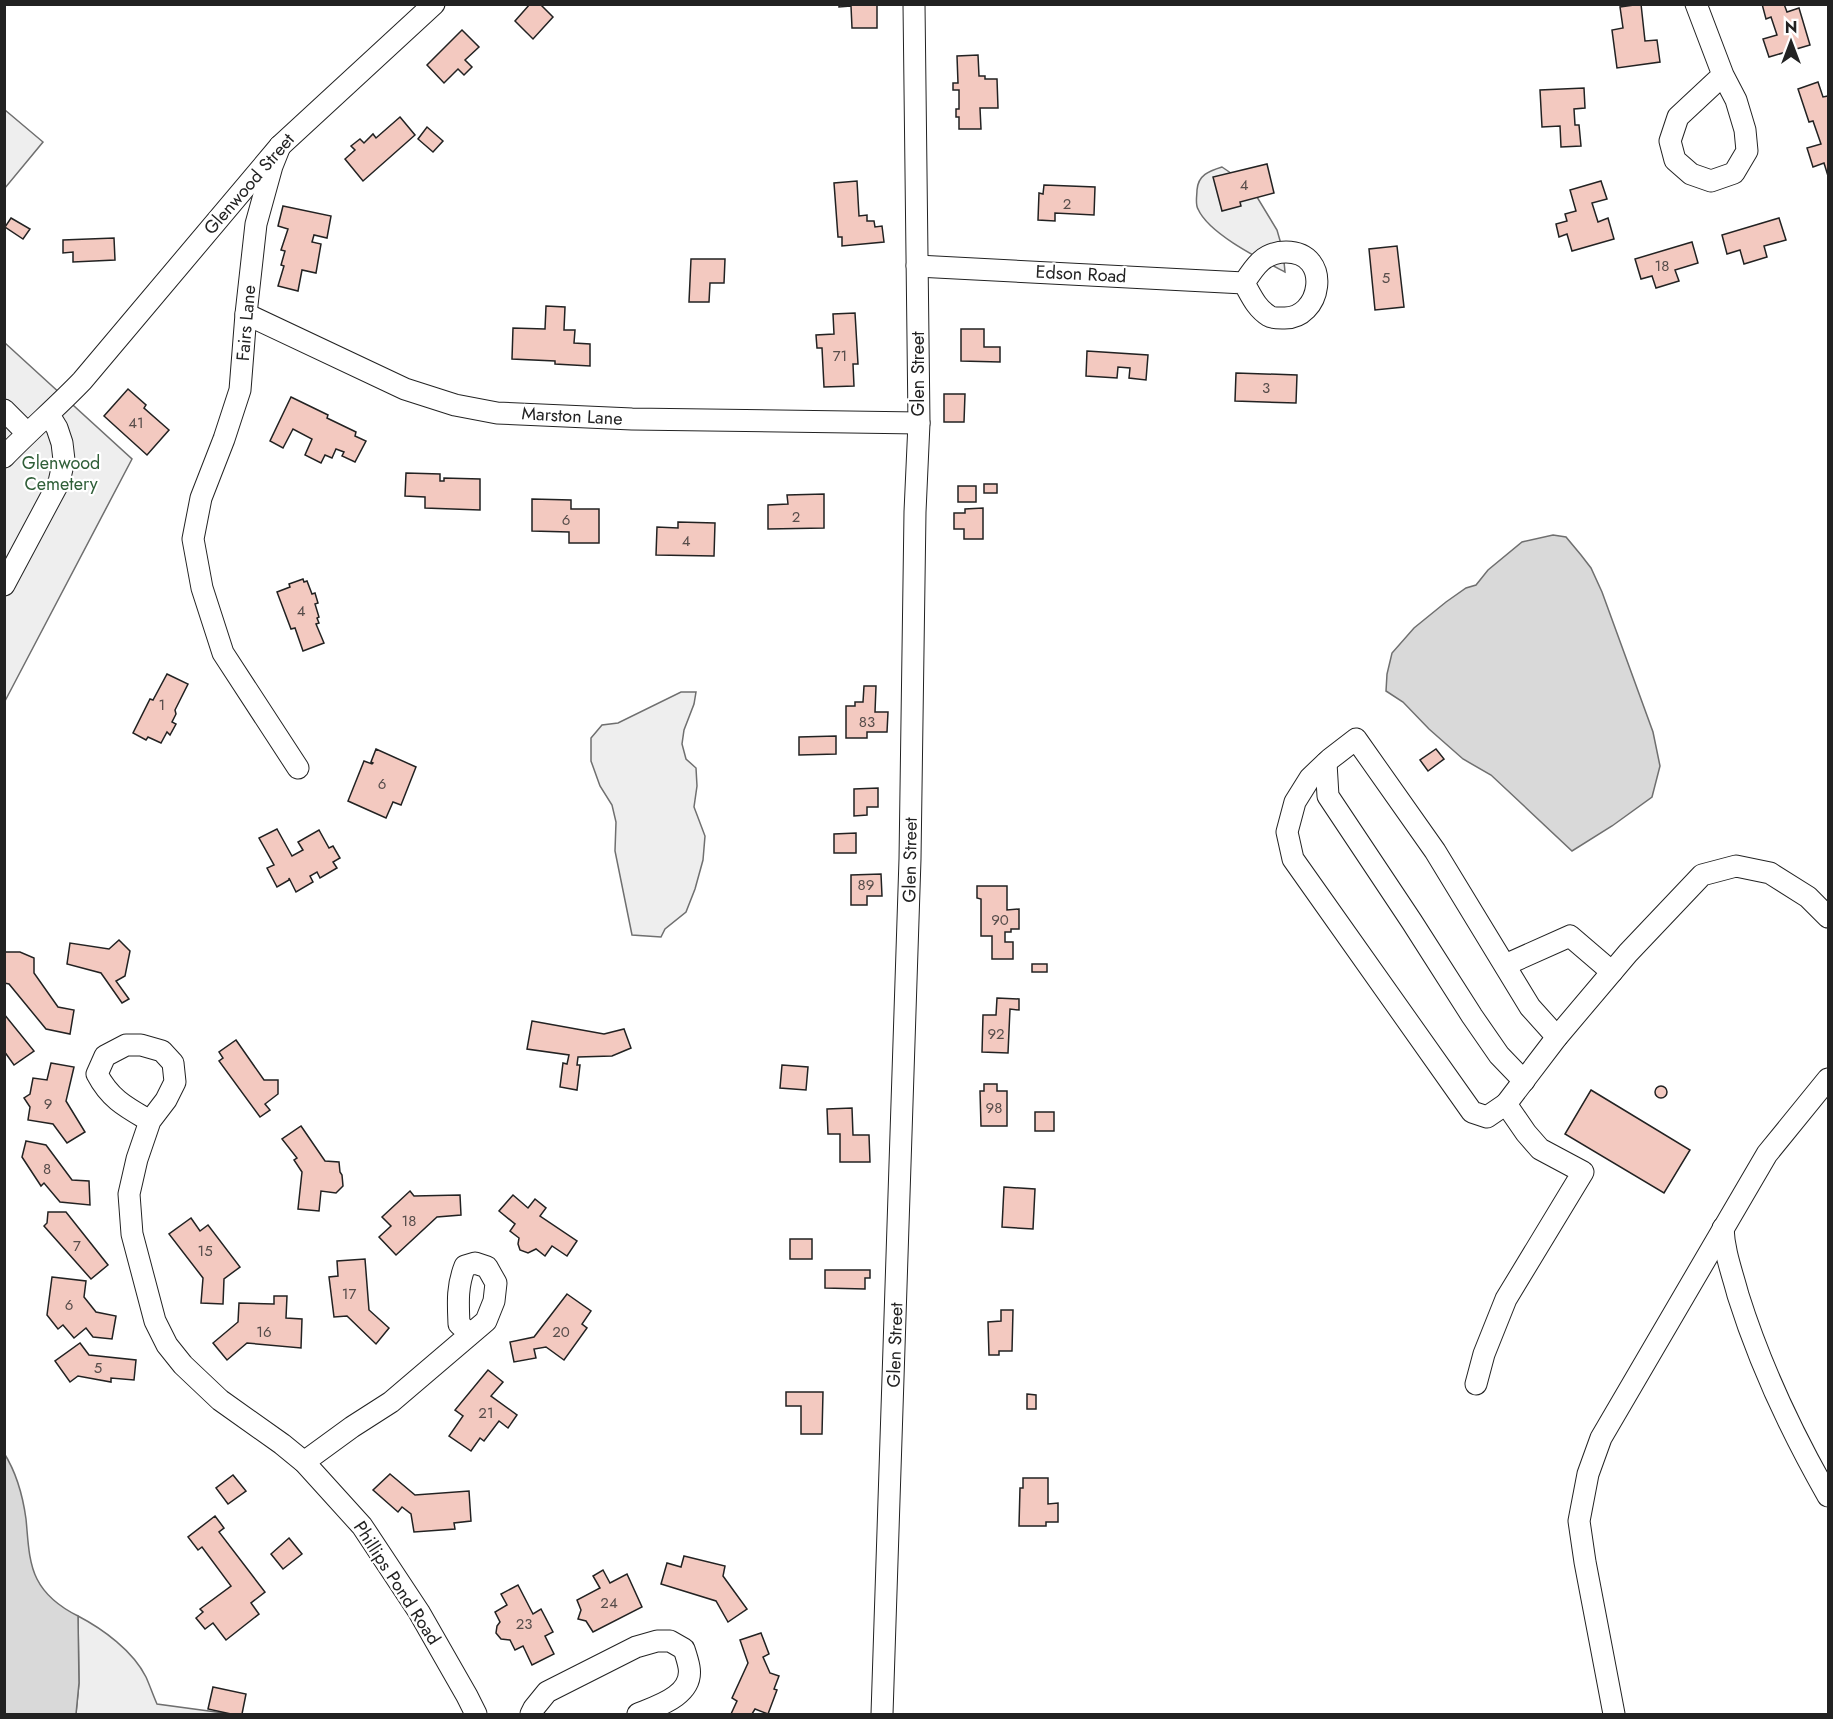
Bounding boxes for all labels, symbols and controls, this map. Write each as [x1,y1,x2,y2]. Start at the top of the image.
north arrow [1761,12,1821,72]
text: N [1785,16,1797,39]
street label: Glenwood Street [198,127,301,240]
house number: 4 [1240,174,1249,196]
house number: 2 [1063,193,1071,215]
house number: 18 [1655,255,1669,277]
street label: Edson Road [1035,259,1127,289]
house number: 5 [1382,267,1390,289]
street label: Fairs Lane [230,284,262,362]
street label: Glen Street [905,331,931,417]
house number: 71 [833,345,847,367]
house number: 3 [1262,377,1270,399]
street label: Marston Lane [521,400,623,432]
house number: 41 [128,412,144,434]
park label: Glenwood Cemetery [22,450,100,497]
house number: 2 [792,506,800,528]
house number: 6 [562,509,570,531]
house number: 4 [682,530,691,552]
house number: 4 [297,600,306,622]
house number: 1 [159,694,165,716]
house number: 83 [859,711,875,733]
house number: 6 [378,773,386,795]
street label: Glen Street [896,817,924,903]
house number: 89 [858,874,874,896]
house number: 90 [991,909,1009,931]
house number: 92 [987,1023,1005,1045]
house number: 9 [44,1093,52,1115]
house number: 98 [986,1097,1002,1119]
house number: 8 [43,1158,51,1180]
house number: 18 [402,1210,416,1232]
house number: 7 [73,1235,81,1257]
house number: 15 [197,1240,213,1262]
house number: 17 [342,1283,356,1305]
house number: 6 [65,1294,73,1316]
street label: Glen Street [881,1301,910,1388]
house number: 16 [256,1321,272,1343]
house number: 20 [552,1321,570,1343]
house number: 5 [94,1357,102,1379]
house number: 21 [478,1402,494,1424]
street label: Phillips Pond Road [347,1516,447,1650]
house number: 24 [600,1592,618,1614]
house number: 23 [516,1613,532,1635]

